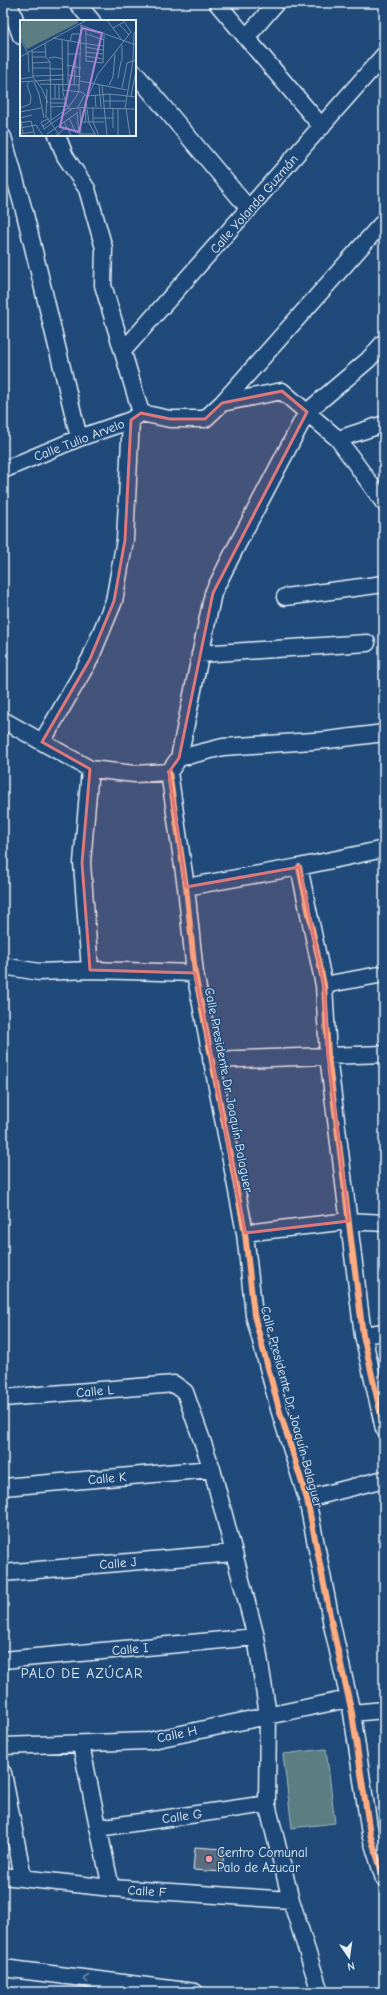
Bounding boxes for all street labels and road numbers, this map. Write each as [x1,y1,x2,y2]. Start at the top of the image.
street label: Calle Yolanda Guzmán [207,152,301,256]
street label: Calle Tulio Arvelo [32,416,127,464]
street label: Calle Presidente Dr. Joaquín Balaguer [202,986,256,1195]
street label: Calle Presidente Dr. Joaquín Balaguer [258,1304,326,1510]
street label: Calle L [76,1382,115,1400]
street label: Calle K [87,1469,128,1487]
street label: Calle J [99,1554,137,1572]
street label: Calle I [111,1640,149,1658]
street label: Calle H [156,1722,198,1746]
street label: Calle G [161,1806,203,1826]
street label: Calle F [127,1882,167,1900]

